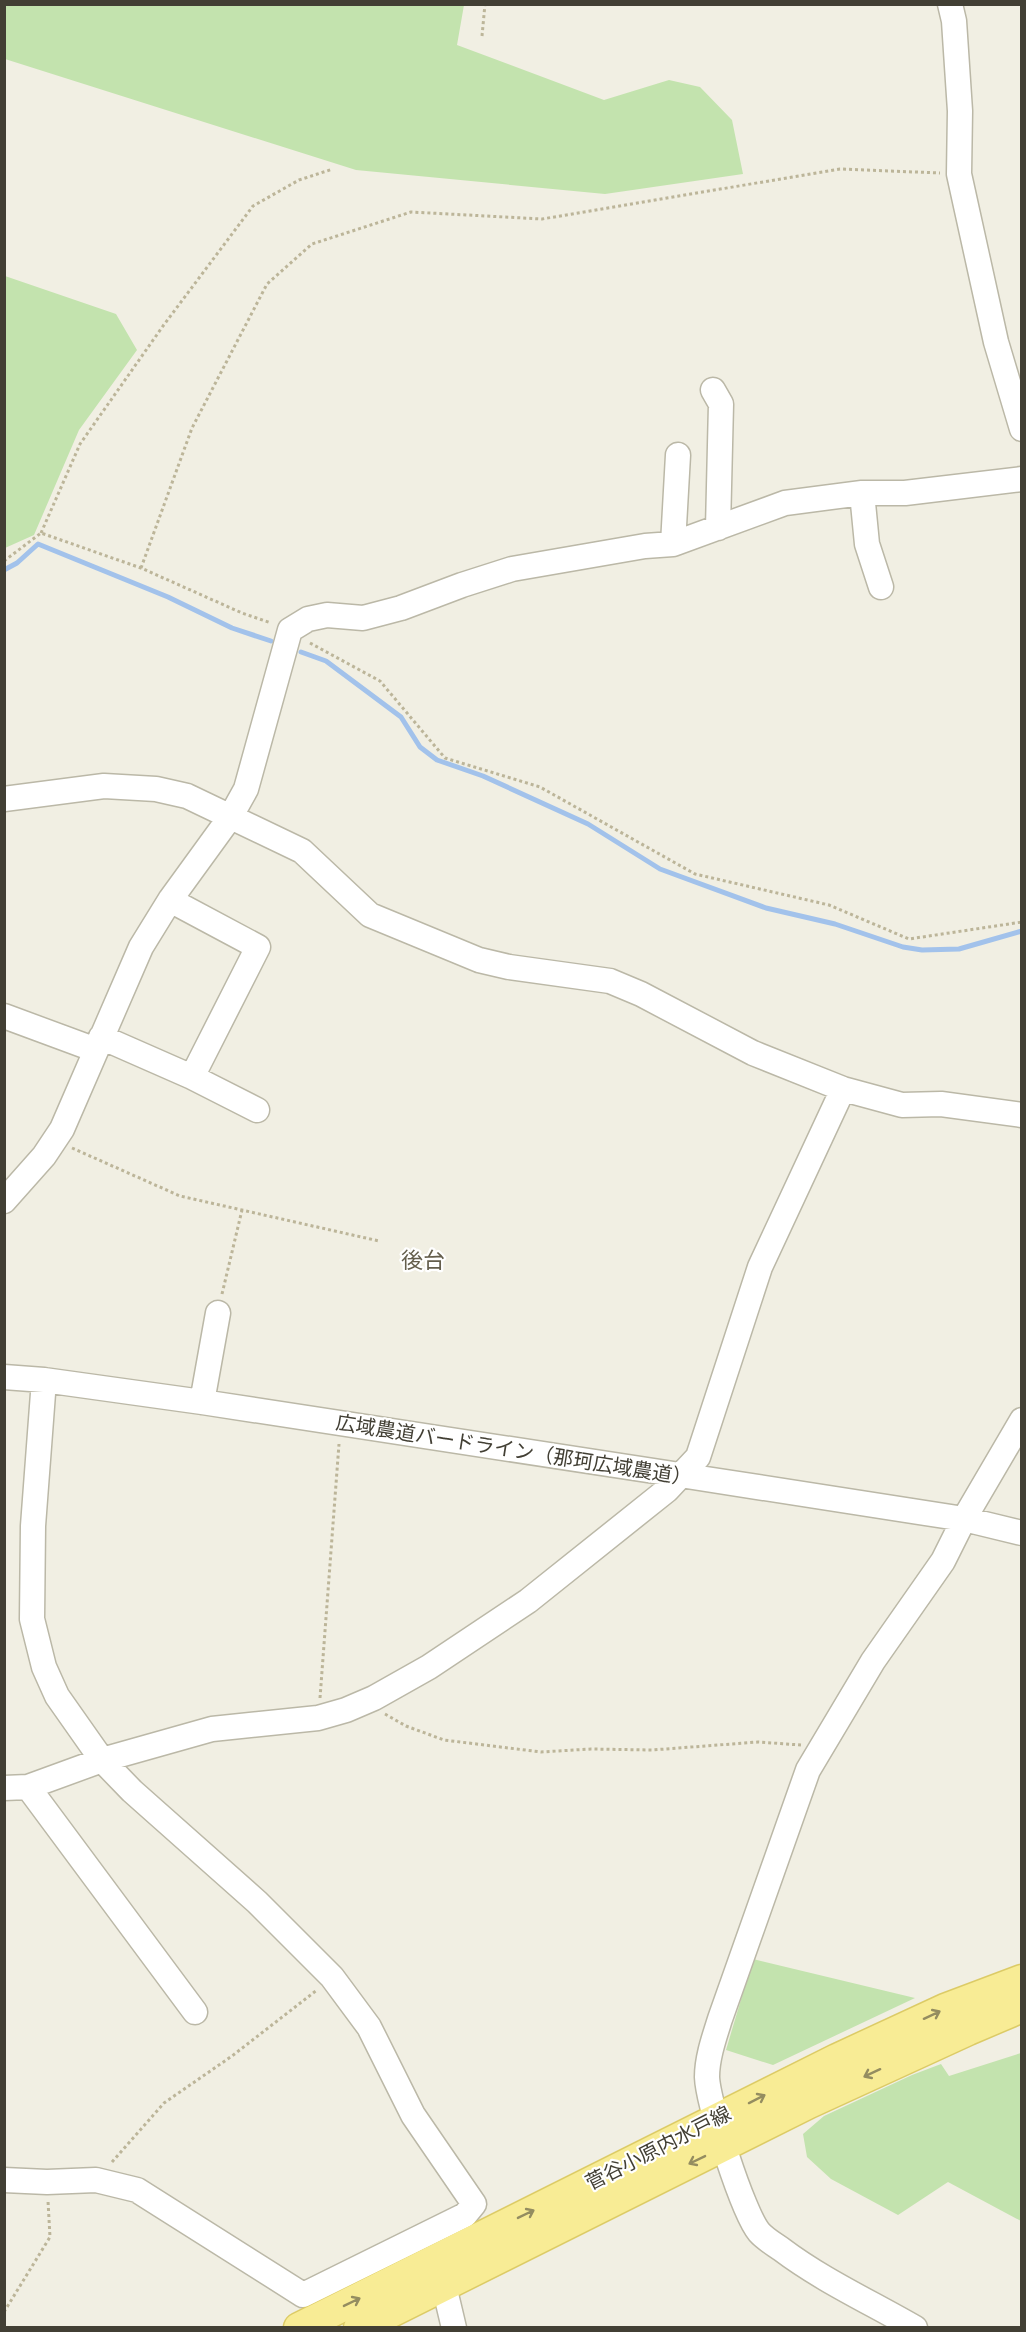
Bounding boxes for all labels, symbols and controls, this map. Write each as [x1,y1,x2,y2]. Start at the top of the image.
district label: 後台 [401,1246,445,1273]
street label: 広域農道バードライン（那珂広域農道） [334,1409,694,1489]
one-way arrow [923,2008,941,2020]
one-way arrow [863,2068,881,2080]
one-way arrow [747,2093,765,2104]
street label: 菅谷小原内水戸線 [581,2100,734,2194]
one-way arrow [688,2154,706,2166]
one-way arrow [516,2208,534,2220]
one-way arrow [342,2296,360,2307]

